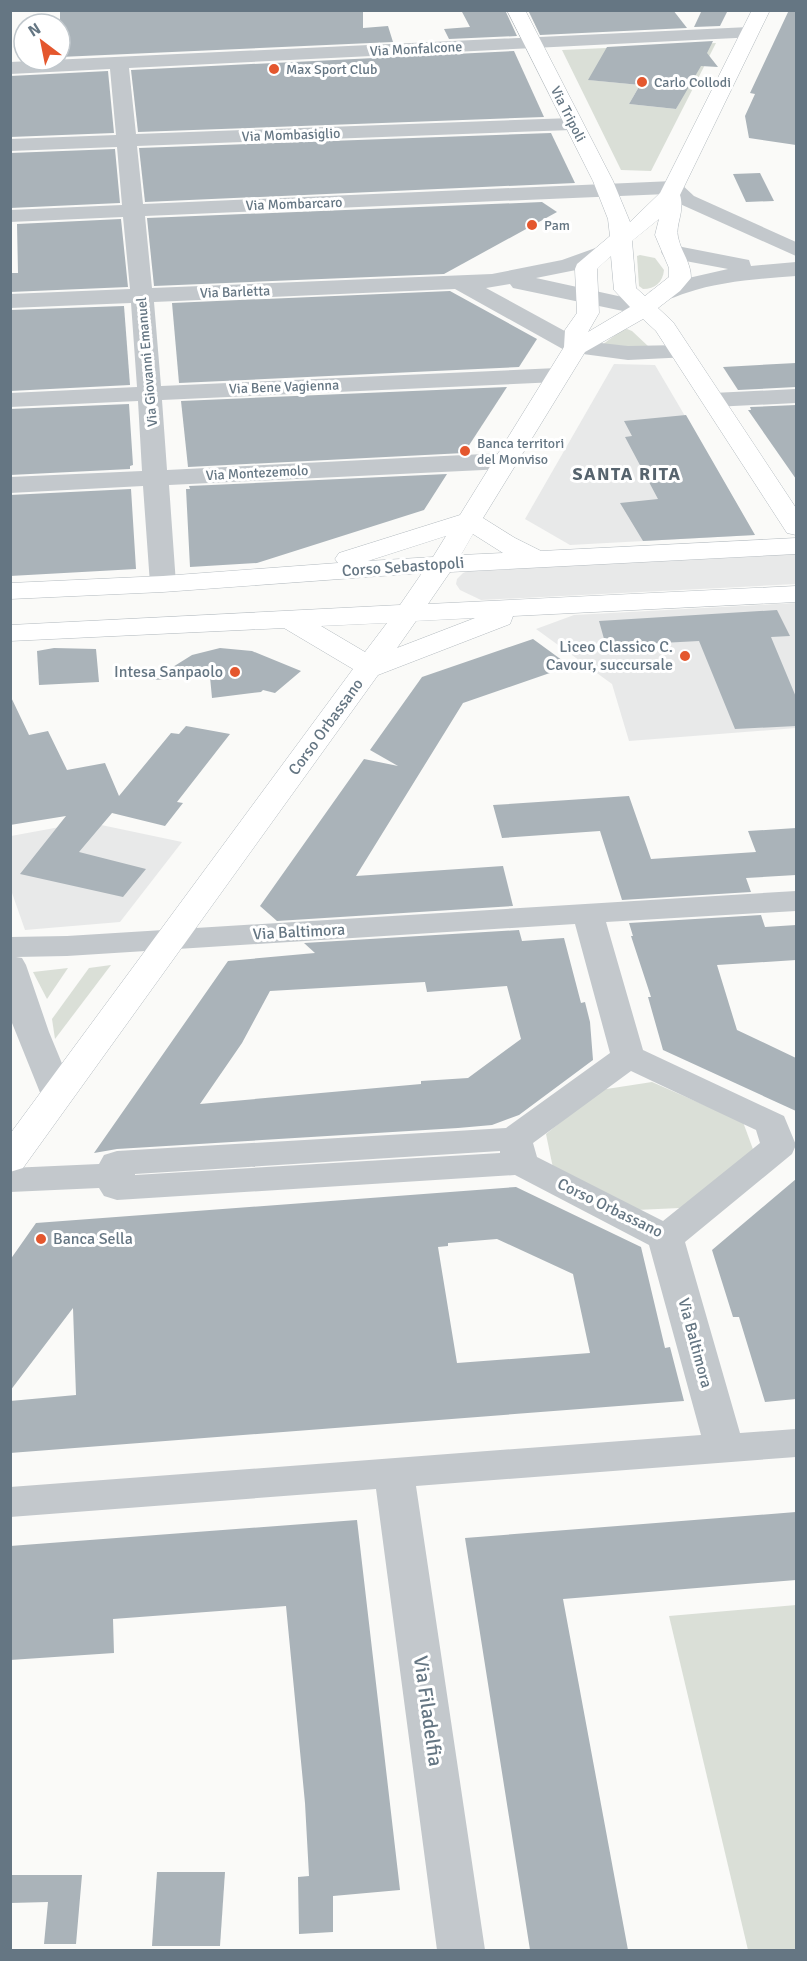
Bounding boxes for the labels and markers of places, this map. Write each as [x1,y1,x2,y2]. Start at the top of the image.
place label: Max Sport Club [286,61,377,78]
marker: Max Sport Club [267,62,281,76]
place label: Carlo Collodi [654,74,731,91]
marker: Carlo Collodi [635,75,649,89]
place label: Pam [544,217,570,234]
marker: Pam [525,218,539,232]
place label: Banca territori del Monviso [477,435,564,468]
marker: Banca territori del Monviso [458,444,472,458]
place label: Liceo Classico C. Cavour, succursale [546,637,673,675]
marker: Liceo Classico C. Cavour, succursale [678,649,692,663]
place label: Intesa Sanpaolo [114,662,223,682]
marker: Intesa Sanpaolo [228,665,242,679]
place label: Banca Sella [53,1229,133,1249]
marker: Banca Sella [34,1232,48,1246]

